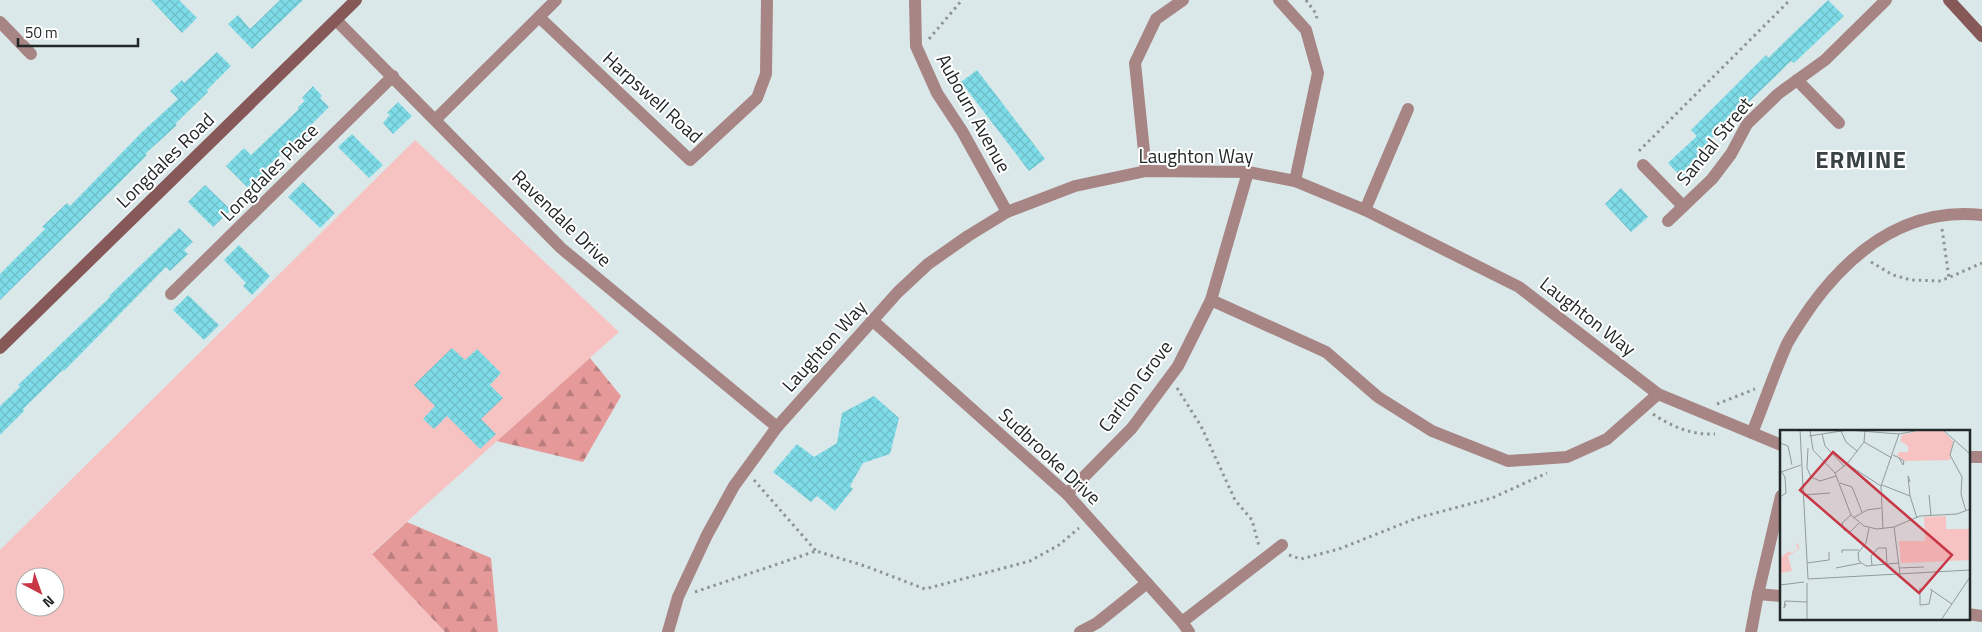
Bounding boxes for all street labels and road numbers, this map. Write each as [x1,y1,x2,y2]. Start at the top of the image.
street label: Harpswell Road [597,44,710,149]
street label: Aubourn Avenue [930,48,1019,177]
street label: Sandal Street [1669,90,1759,191]
street label: Longdales Road [109,105,220,214]
street label: Longdales Place [213,116,324,227]
street label: Laughton Way [1139,141,1253,170]
street label: Ravendale Drive [506,162,619,273]
street label: Laughton Way [1534,269,1642,362]
street label: Laughton Way [774,293,873,398]
street label: Carlton Grove [1090,334,1179,438]
street label: Sudbrooke Drive [993,400,1108,511]

